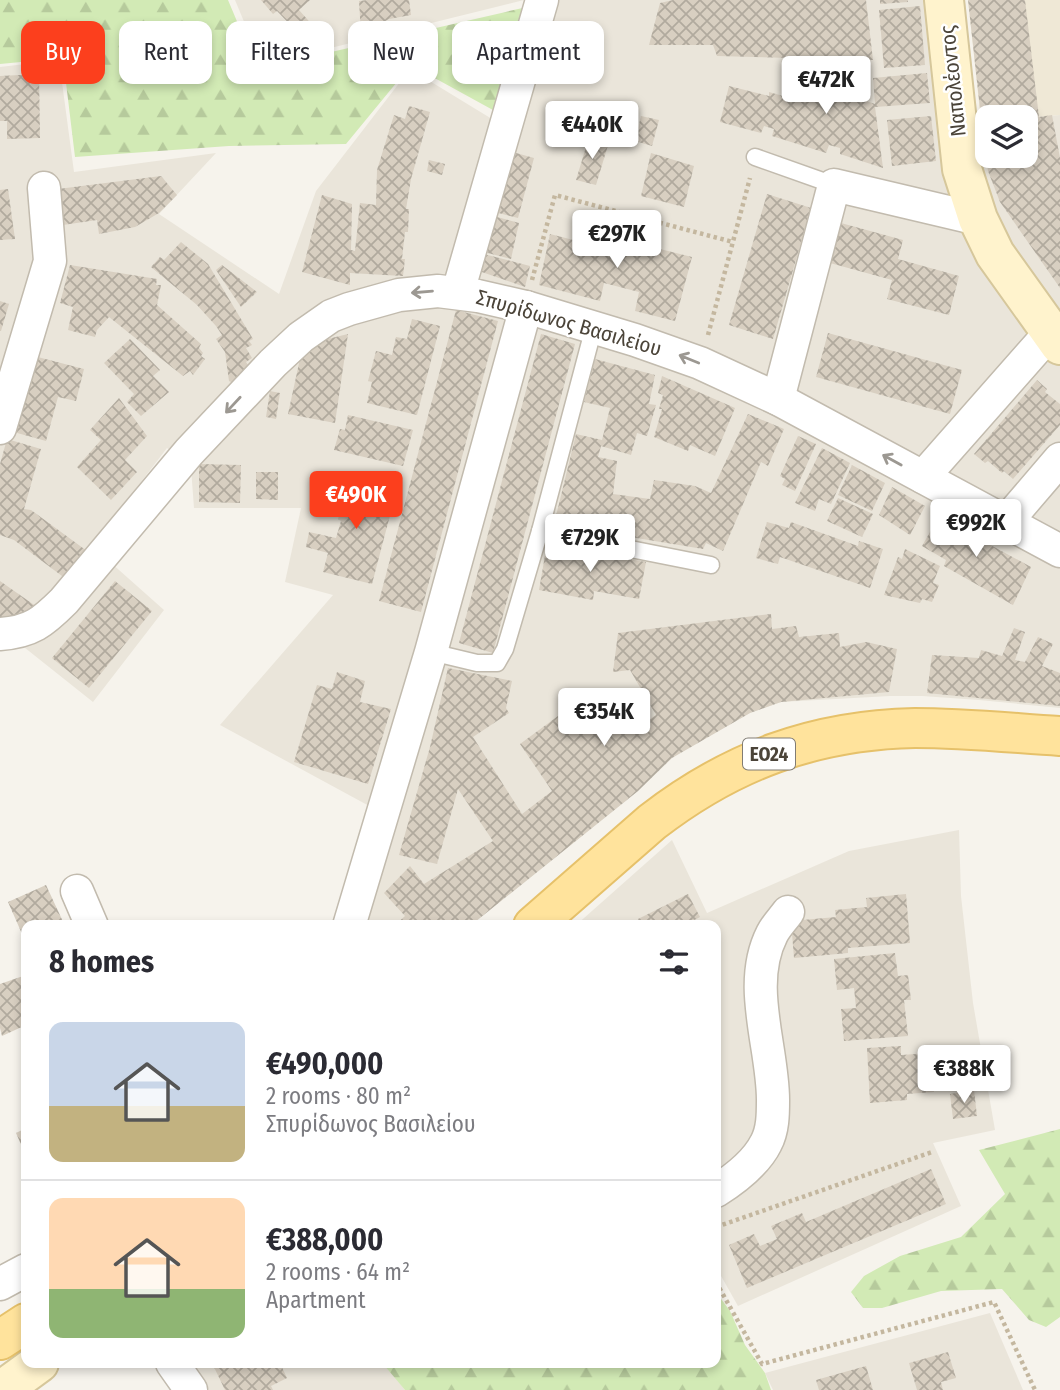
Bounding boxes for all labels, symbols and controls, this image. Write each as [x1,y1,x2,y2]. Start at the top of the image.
chip: Buy [21,21,105,84]
chip: Rent [119,21,212,84]
chip: Filters [226,21,334,84]
chip: New [348,21,438,84]
chip: Apartment [452,21,604,84]
street label: Ναπολέοντος [934,24,972,138]
pin: €472K [777,57,875,116]
text: €472K [798,65,854,93]
pin: €440K [543,102,641,161]
map controls [975,105,1038,168]
button: layers [975,105,1038,168]
text: €440K [561,110,623,138]
pin: €297K [568,210,666,270]
text: €297K [588,219,646,247]
street label: Σπυρίδωνος Βασιλείου [473,284,665,362]
one-way arrow [411,286,434,299]
one-way arrow [678,352,700,365]
one-way arrow [225,396,242,413]
one-way arrow [883,453,903,467]
pin: €490K [307,472,405,531]
text: €490K [326,480,386,508]
pin: €992K [927,500,1025,559]
text: €992K [946,508,1006,536]
pin: €729K [541,514,639,574]
text: €729K [561,523,619,551]
pin: €354K [555,688,653,748]
text: €354K [574,697,634,725]
road number: ΕΟ24 [743,738,795,769]
icon: filters [655,943,693,981]
text: 8 homes [49,944,154,980]
text: €490,000 [266,1046,383,1082]
pin: €388K [915,1046,1013,1105]
icon: home [105,1050,189,1134]
text: €388K [934,1054,994,1082]
text: 2 rooms · 80 m² [266,1082,411,1110]
text: Σπυρίδωνος Βασιλείου [266,1110,476,1138]
text: €388,000 [266,1222,383,1258]
icon: home [105,1226,189,1310]
text: 2 rooms · 64 m² [266,1258,410,1286]
text: Apartment [266,1286,366,1314]

